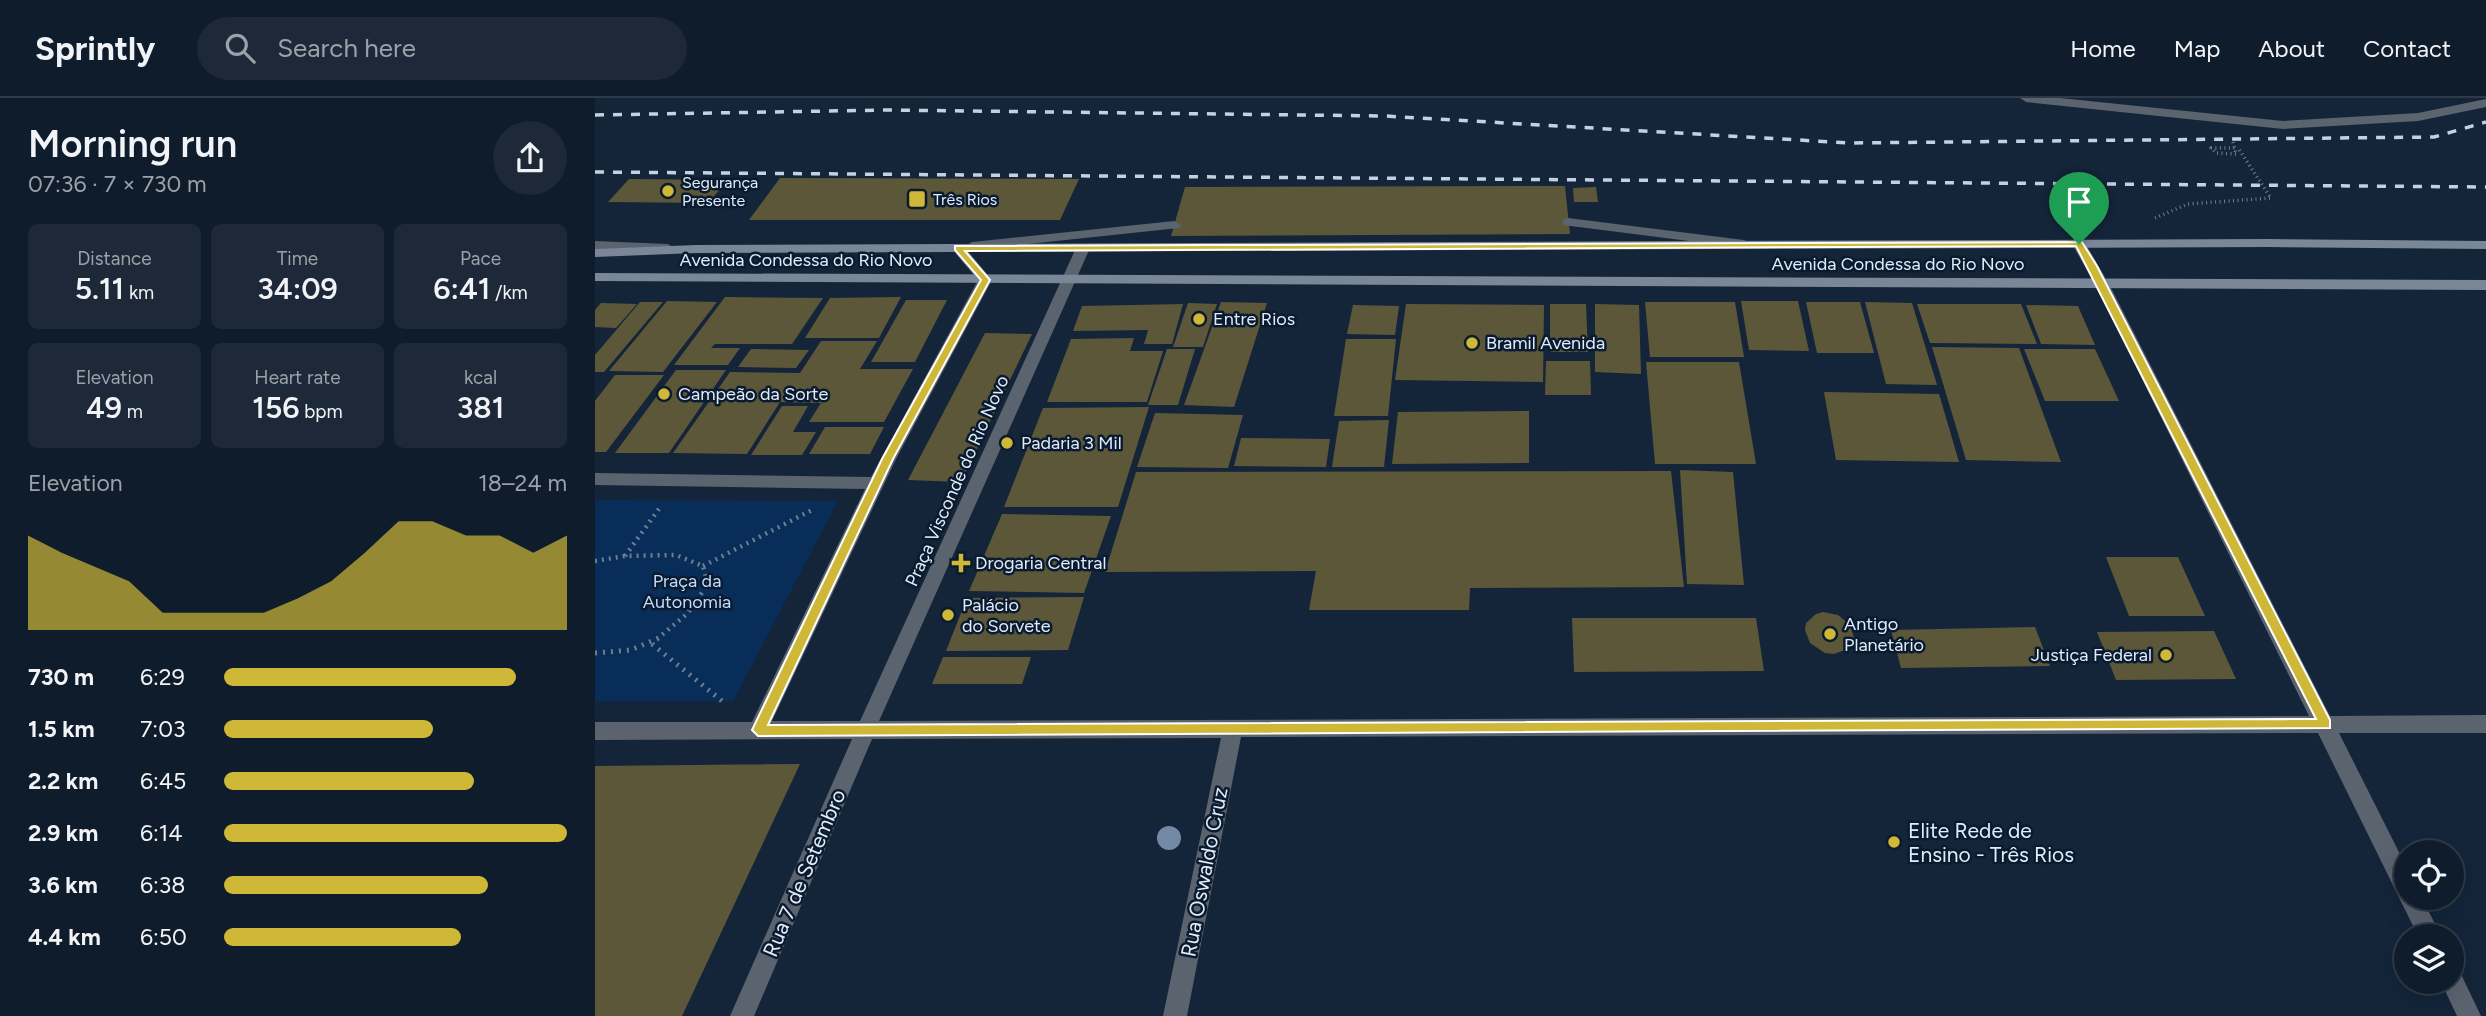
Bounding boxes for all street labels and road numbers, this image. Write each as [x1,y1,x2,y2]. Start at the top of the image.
street label: Avenida Condessa do Rio Novo [679,249,933,271]
street label: Avenida Condessa do Rio Novo [1771,253,2025,275]
street label: Praça Visconde do Rio Novo [900,372,1014,590]
street label: Rua Oswaldo Cruz [1175,785,1233,959]
street label: Rua 7 de Setembro [757,786,851,960]

